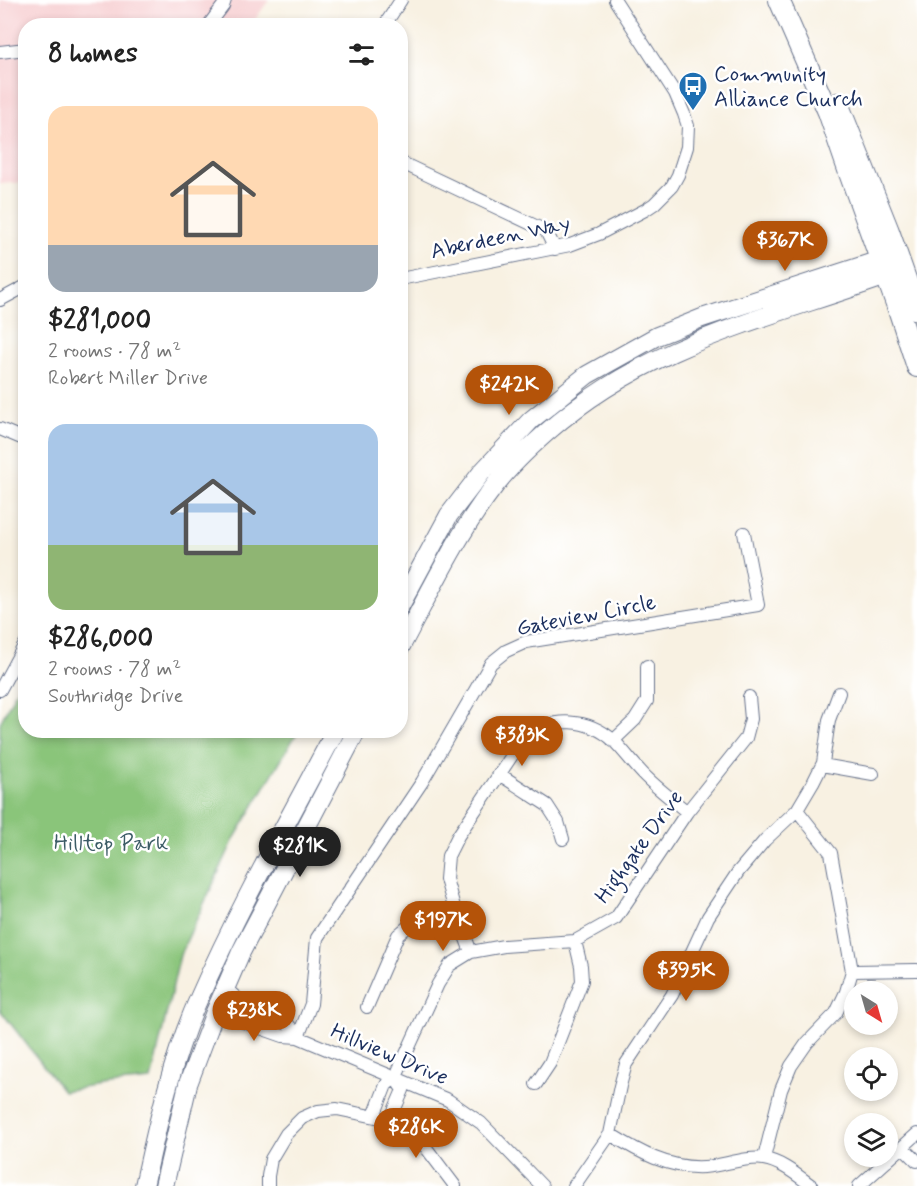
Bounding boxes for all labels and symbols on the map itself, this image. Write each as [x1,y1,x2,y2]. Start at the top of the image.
place label: Community Alliance Church [714,61,863,114]
bus stop icon: Community Alliance Church [677,70,709,112]
street label: Aberdeen Way [428,209,573,266]
pin: $367K [743,221,827,272]
pin: $242K [467,365,551,416]
street label: Gateview Circle [514,589,658,643]
pin: $383K [480,716,564,767]
street label: Highgate Drive [589,785,693,911]
pin: $281K [258,827,342,878]
park label: Hilltop Park [54,830,168,858]
pin: $197K [401,901,485,952]
pin: $395K [644,951,728,1002]
north arrow [844,981,898,1035]
pin: $238K [212,991,296,1042]
street label: Hillview Drive [326,1017,452,1092]
pin: $286K [374,1108,458,1159]

